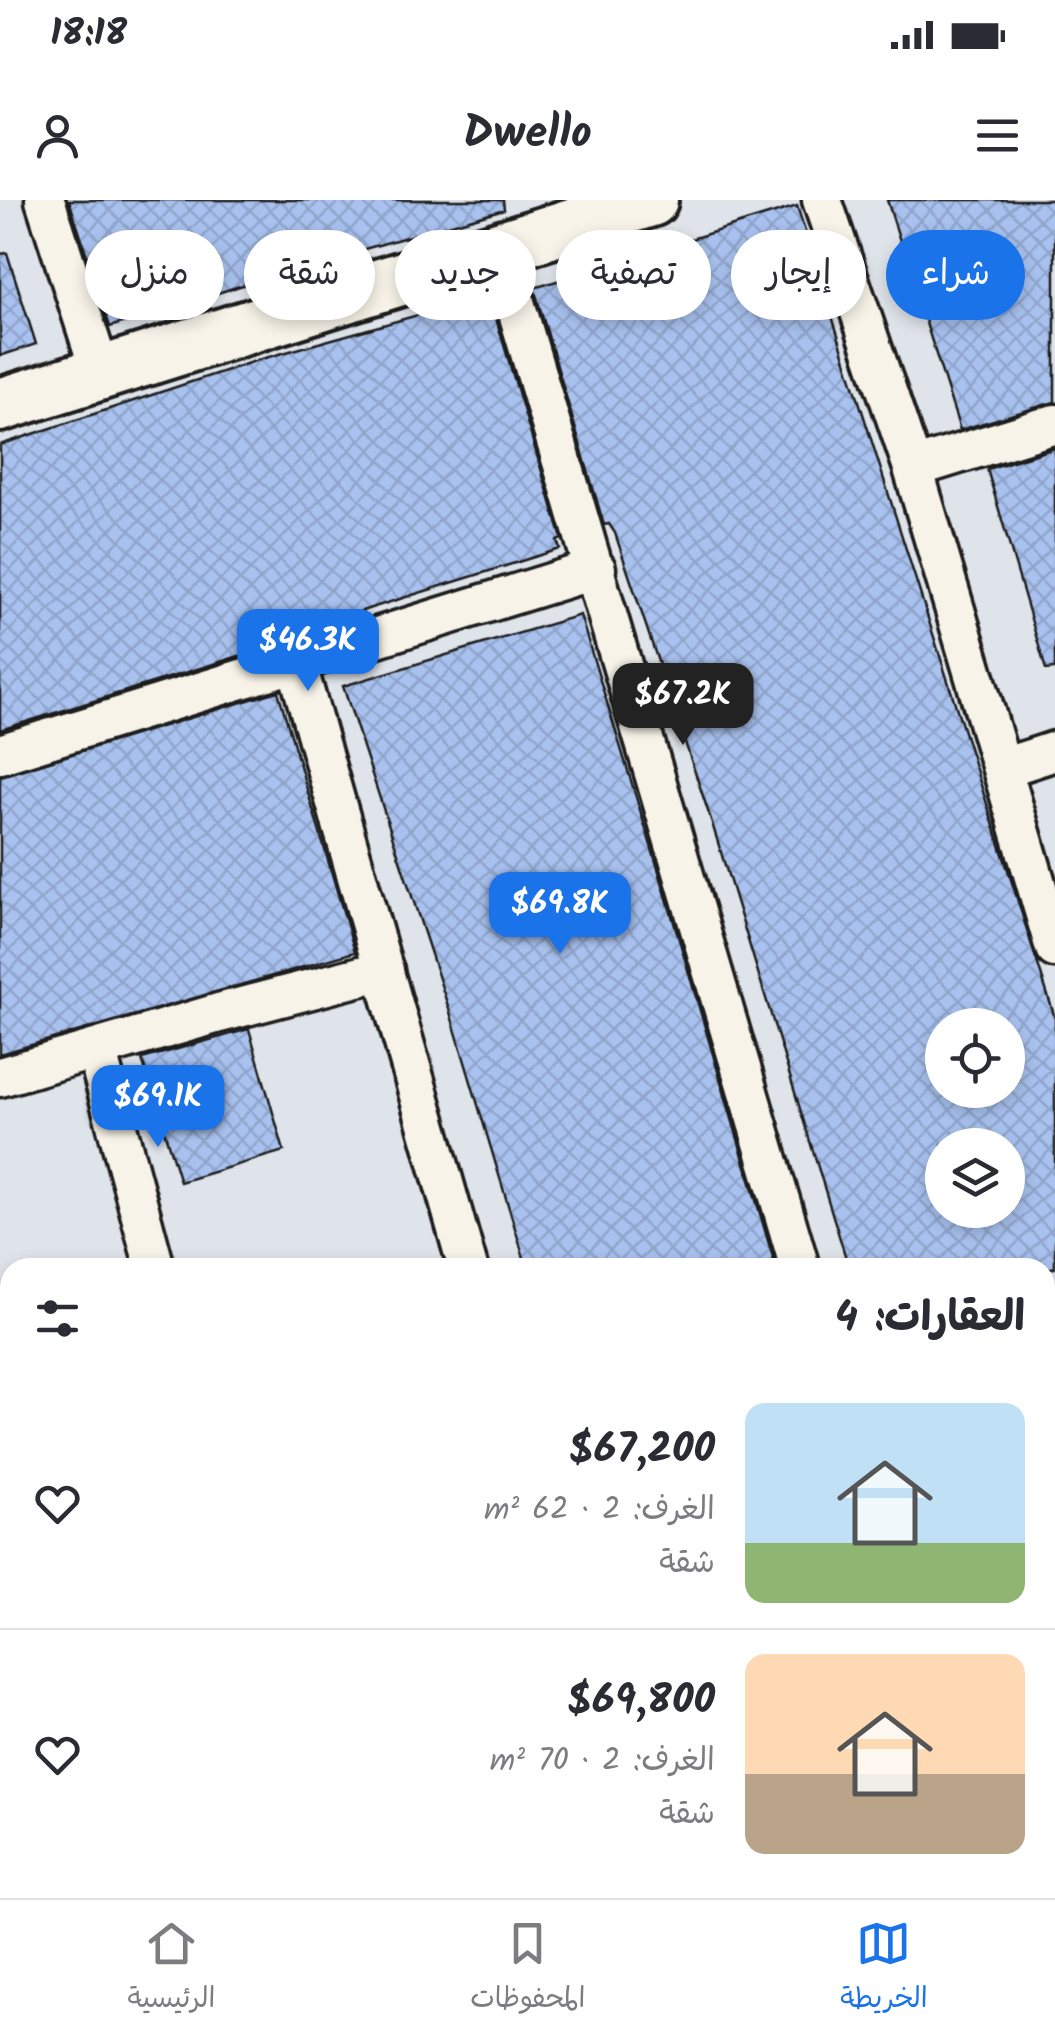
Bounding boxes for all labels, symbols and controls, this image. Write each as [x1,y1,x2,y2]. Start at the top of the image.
text: 18:18 [50,5,127,65]
text: Dwello [463,99,592,171]
icon: person [30,108,85,163]
icon: menu [970,108,1025,163]
chip: منزل [85,230,224,320]
chip: شقة [244,230,375,320]
chip: جديد [395,230,536,320]
chip: تصفية [556,230,711,320]
chip: إيجار [731,230,866,320]
chip: شراء [886,230,1025,320]
pin: $46.3K [227,609,389,694]
text: $46.3K [259,616,357,667]
pin: $67.2K [602,663,764,748]
text: $67.2K [635,670,731,721]
pin: $69.8K [479,872,641,957]
text: $69.8K [511,879,609,930]
map controls [925,1008,1025,1228]
button: locate [925,1008,1025,1108]
pin: $69.1K [77,1065,239,1150]
text: $69.1K [114,1072,203,1123]
button: layers [925,1128,1025,1228]
text: العقارات: 4 [835,1285,1025,1352]
icon: filters [30,1291,85,1346]
text: $67,200 [569,1417,715,1484]
icon: home [825,1443,945,1563]
icon: heart [30,1476,85,1531]
text: الغرف: 2 · 62 m² [484,1485,715,1536]
text: شقة [659,1538,715,1589]
text: $69,800 [567,1668,715,1735]
icon: home [825,1694,945,1814]
icon: heart [30,1727,85,1782]
text: الغرف: 2 · 70 m² [490,1736,715,1787]
text: شقة [659,1789,715,1840]
tab: الرئيسية [127,1916,215,2022]
tab: المحفوظات [470,1916,585,2022]
tab: الخريطة [840,1916,928,2022]

